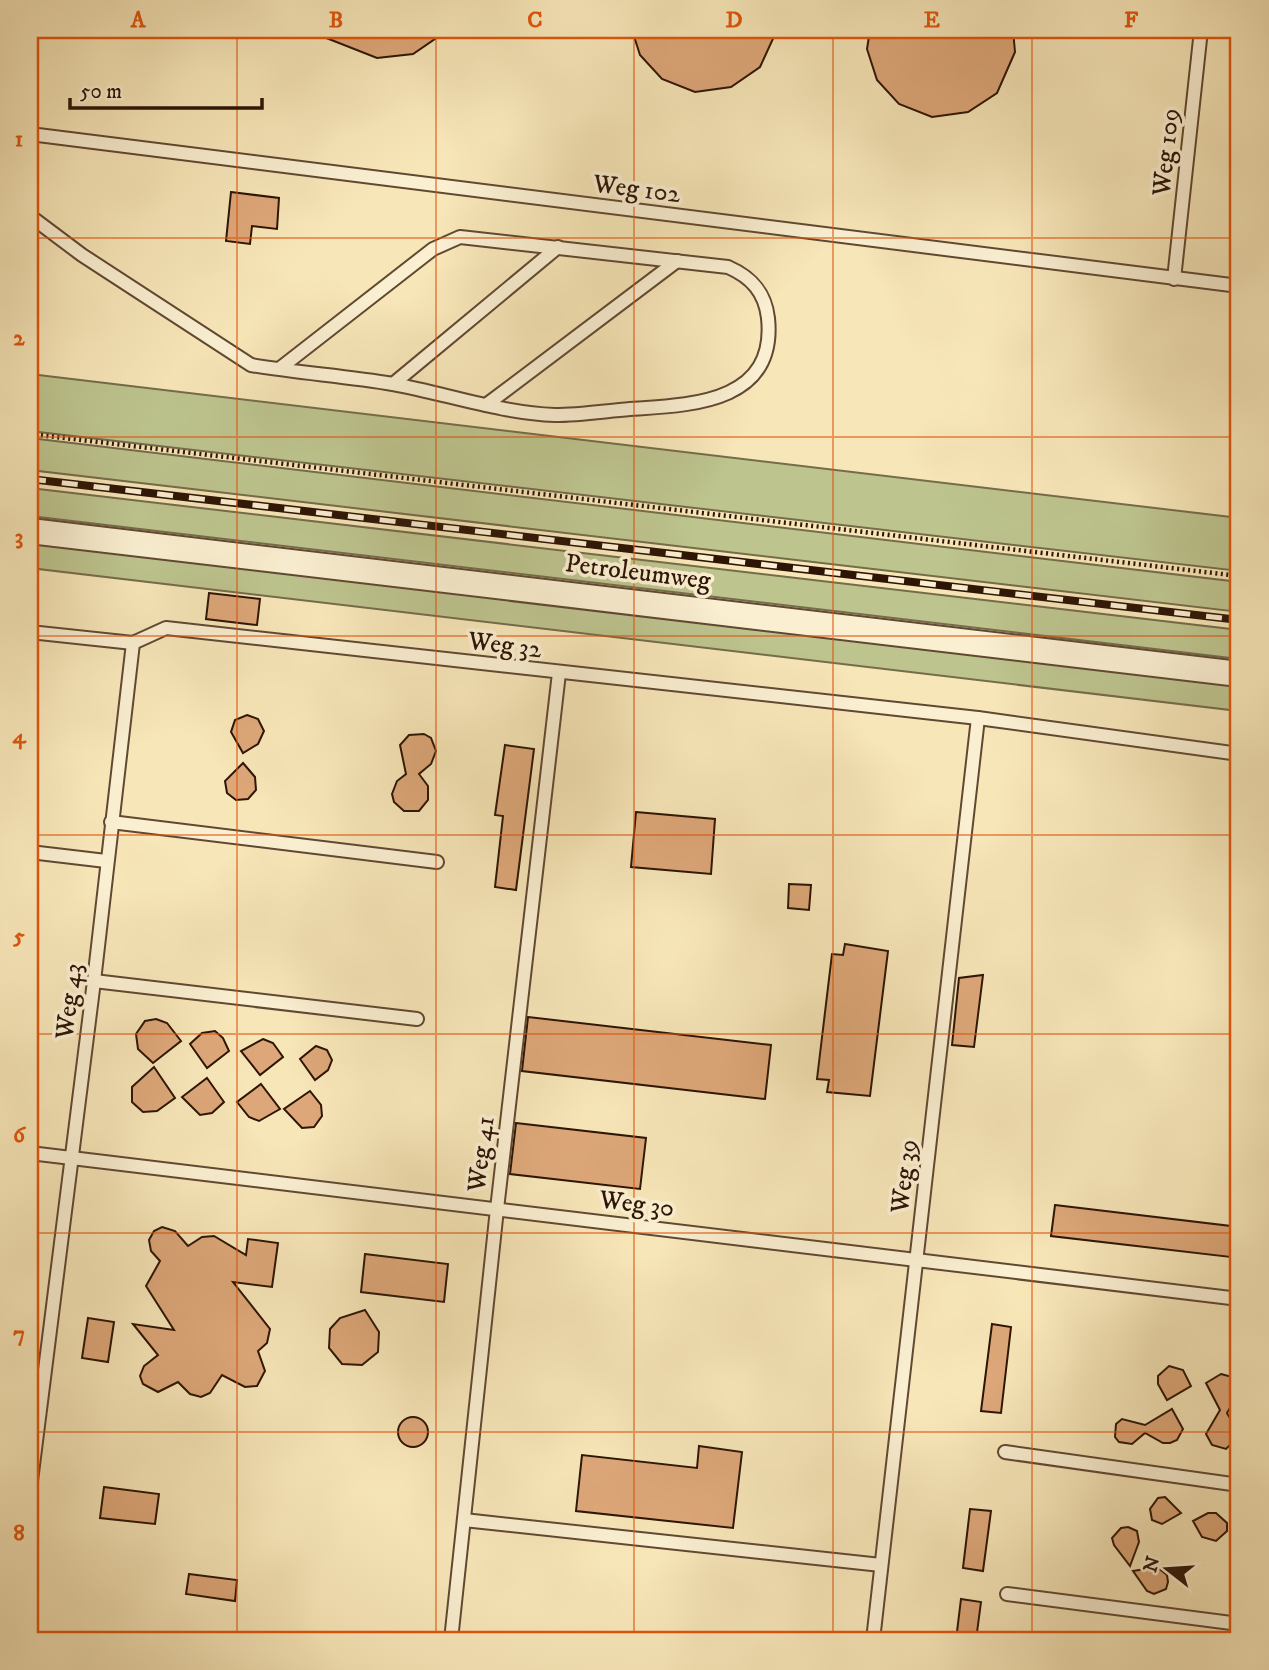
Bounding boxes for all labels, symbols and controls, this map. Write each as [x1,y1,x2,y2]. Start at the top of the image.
text: A [130,6,147,35]
text: B [329,6,343,35]
text: C [527,6,543,35]
text: D [725,6,743,35]
text: E [924,6,940,35]
text: F [1124,6,1139,35]
scale bar [70,66,262,110]
text: 50 m [80,79,122,105]
street label: Weg 109 [1145,107,1188,199]
text: 1 [15,125,23,154]
street label: Weg 102 [590,168,683,211]
text: 2 [13,324,25,353]
text: 3 [15,523,23,552]
street label: Petroleumweg [563,547,713,598]
street label: Weg 32 [465,624,544,666]
text: 4 [12,722,27,751]
text: 5 [12,922,25,951]
street label: Weg 43 [48,961,91,1042]
street label: Weg 41 [460,1114,503,1195]
text: 6 [13,1121,27,1150]
street label: Weg 39 [883,1137,925,1216]
street label: Weg 30 [596,1183,676,1225]
text: 7 [13,1320,25,1349]
text: 8 [13,1519,25,1548]
north arrow [1132,1534,1202,1604]
text: N [1139,1553,1166,1575]

